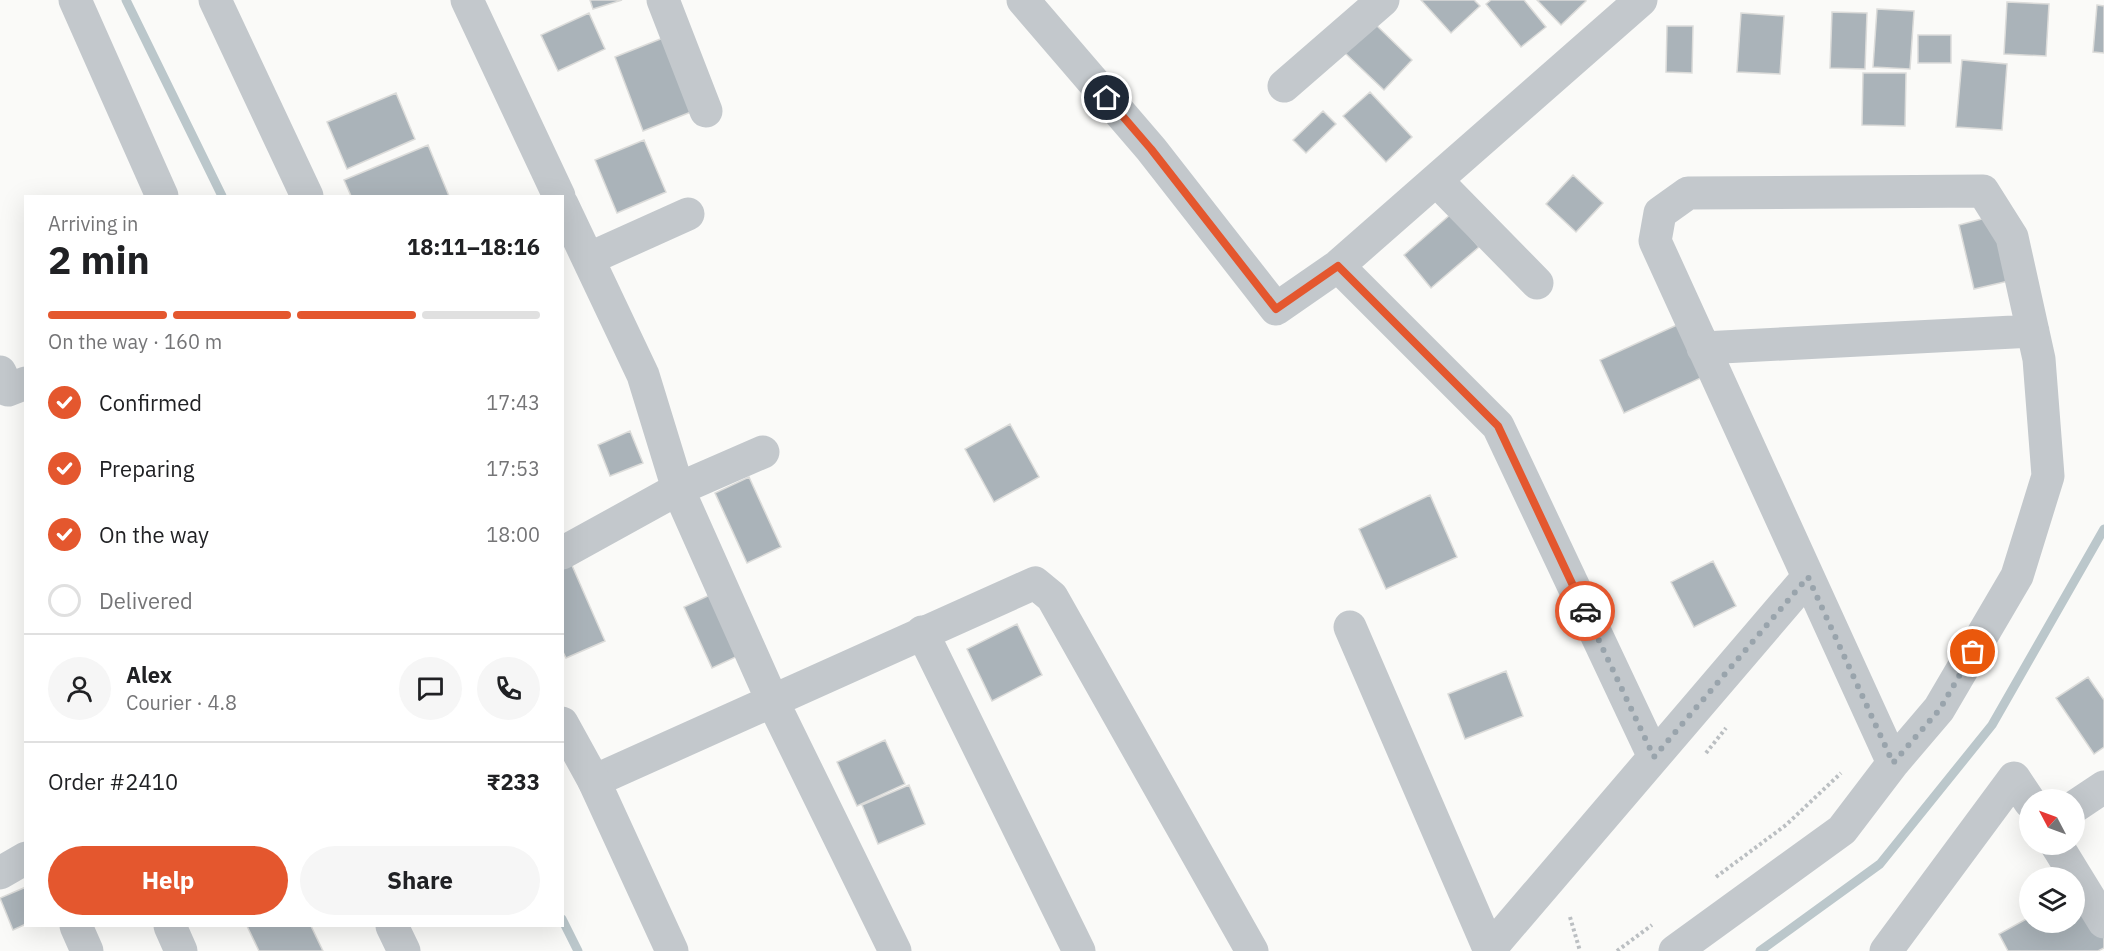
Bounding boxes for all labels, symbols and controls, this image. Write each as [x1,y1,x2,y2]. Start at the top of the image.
pin [1081,72,1132,123]
icon: home [1090,81,1123,114]
text: Arriving in [48,210,138,237]
text: 18:11–18:16 [407,232,540,261]
text: 2 min [48,234,150,285]
text: On the way · 160 m [48,328,222,355]
icon: check [48,386,81,419]
text: Confirmed [99,388,202,417]
text: 17:43 [486,389,540,416]
icon: check [48,452,81,485]
text: Preparing [99,454,194,483]
text: 17:53 [486,455,540,482]
icon: check [48,518,81,551]
text: On the way [99,520,209,549]
text: 18:00 [486,521,540,548]
courier [1555,581,1615,641]
text: Delivered [99,586,193,615]
icon: car [1569,595,1602,628]
pin [1947,626,1998,677]
icon: bag [1956,635,1989,668]
button: person [48,657,111,720]
button: chat [399,657,462,720]
button: phone [477,657,540,720]
text: Alex [126,660,172,689]
text: Courier · 4.8 [126,689,237,716]
text: Order #2410 [48,767,178,796]
text: ₹233 [487,767,540,796]
north arrow [2019,789,2085,855]
map controls [2019,789,2085,933]
button: Help [48,846,288,915]
button: Share [300,846,540,915]
button: layers [2019,867,2085,933]

